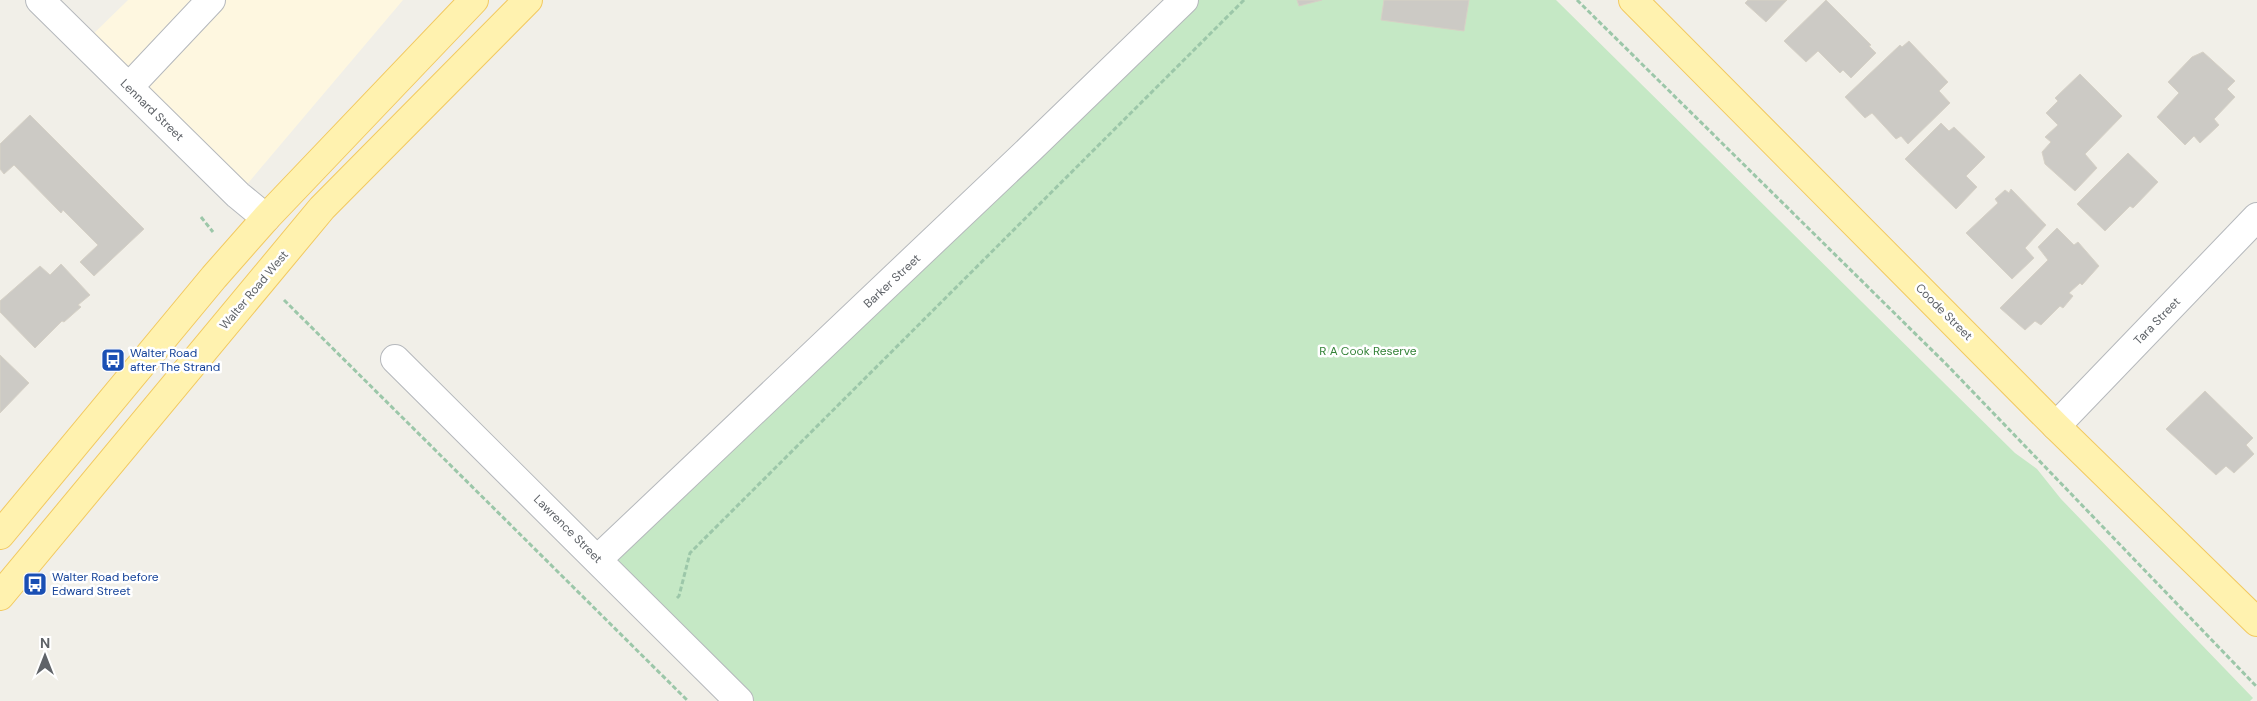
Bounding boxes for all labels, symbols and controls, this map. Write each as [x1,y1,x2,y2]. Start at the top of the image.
street label: Lennard Street [117,76,187,144]
street label: Walter Road West [216,247,292,333]
street label: Barker Street [860,250,924,311]
street label: Coode Street [1912,280,1976,344]
street label: Tara Street [2130,293,2184,348]
park label: R A Cook Reserve [1319,343,1417,359]
place label: Walter Road after The Strand [130,345,220,375]
bus stop icon: Walter Road after The Strand [100,347,126,373]
street label: Lawrence Street [530,491,606,567]
place label: Walter Road before Edward Street [52,569,159,599]
bus stop icon: Walter Road before Edward Street [22,571,48,597]
north arrow [20,631,70,681]
text: N [40,634,50,652]

